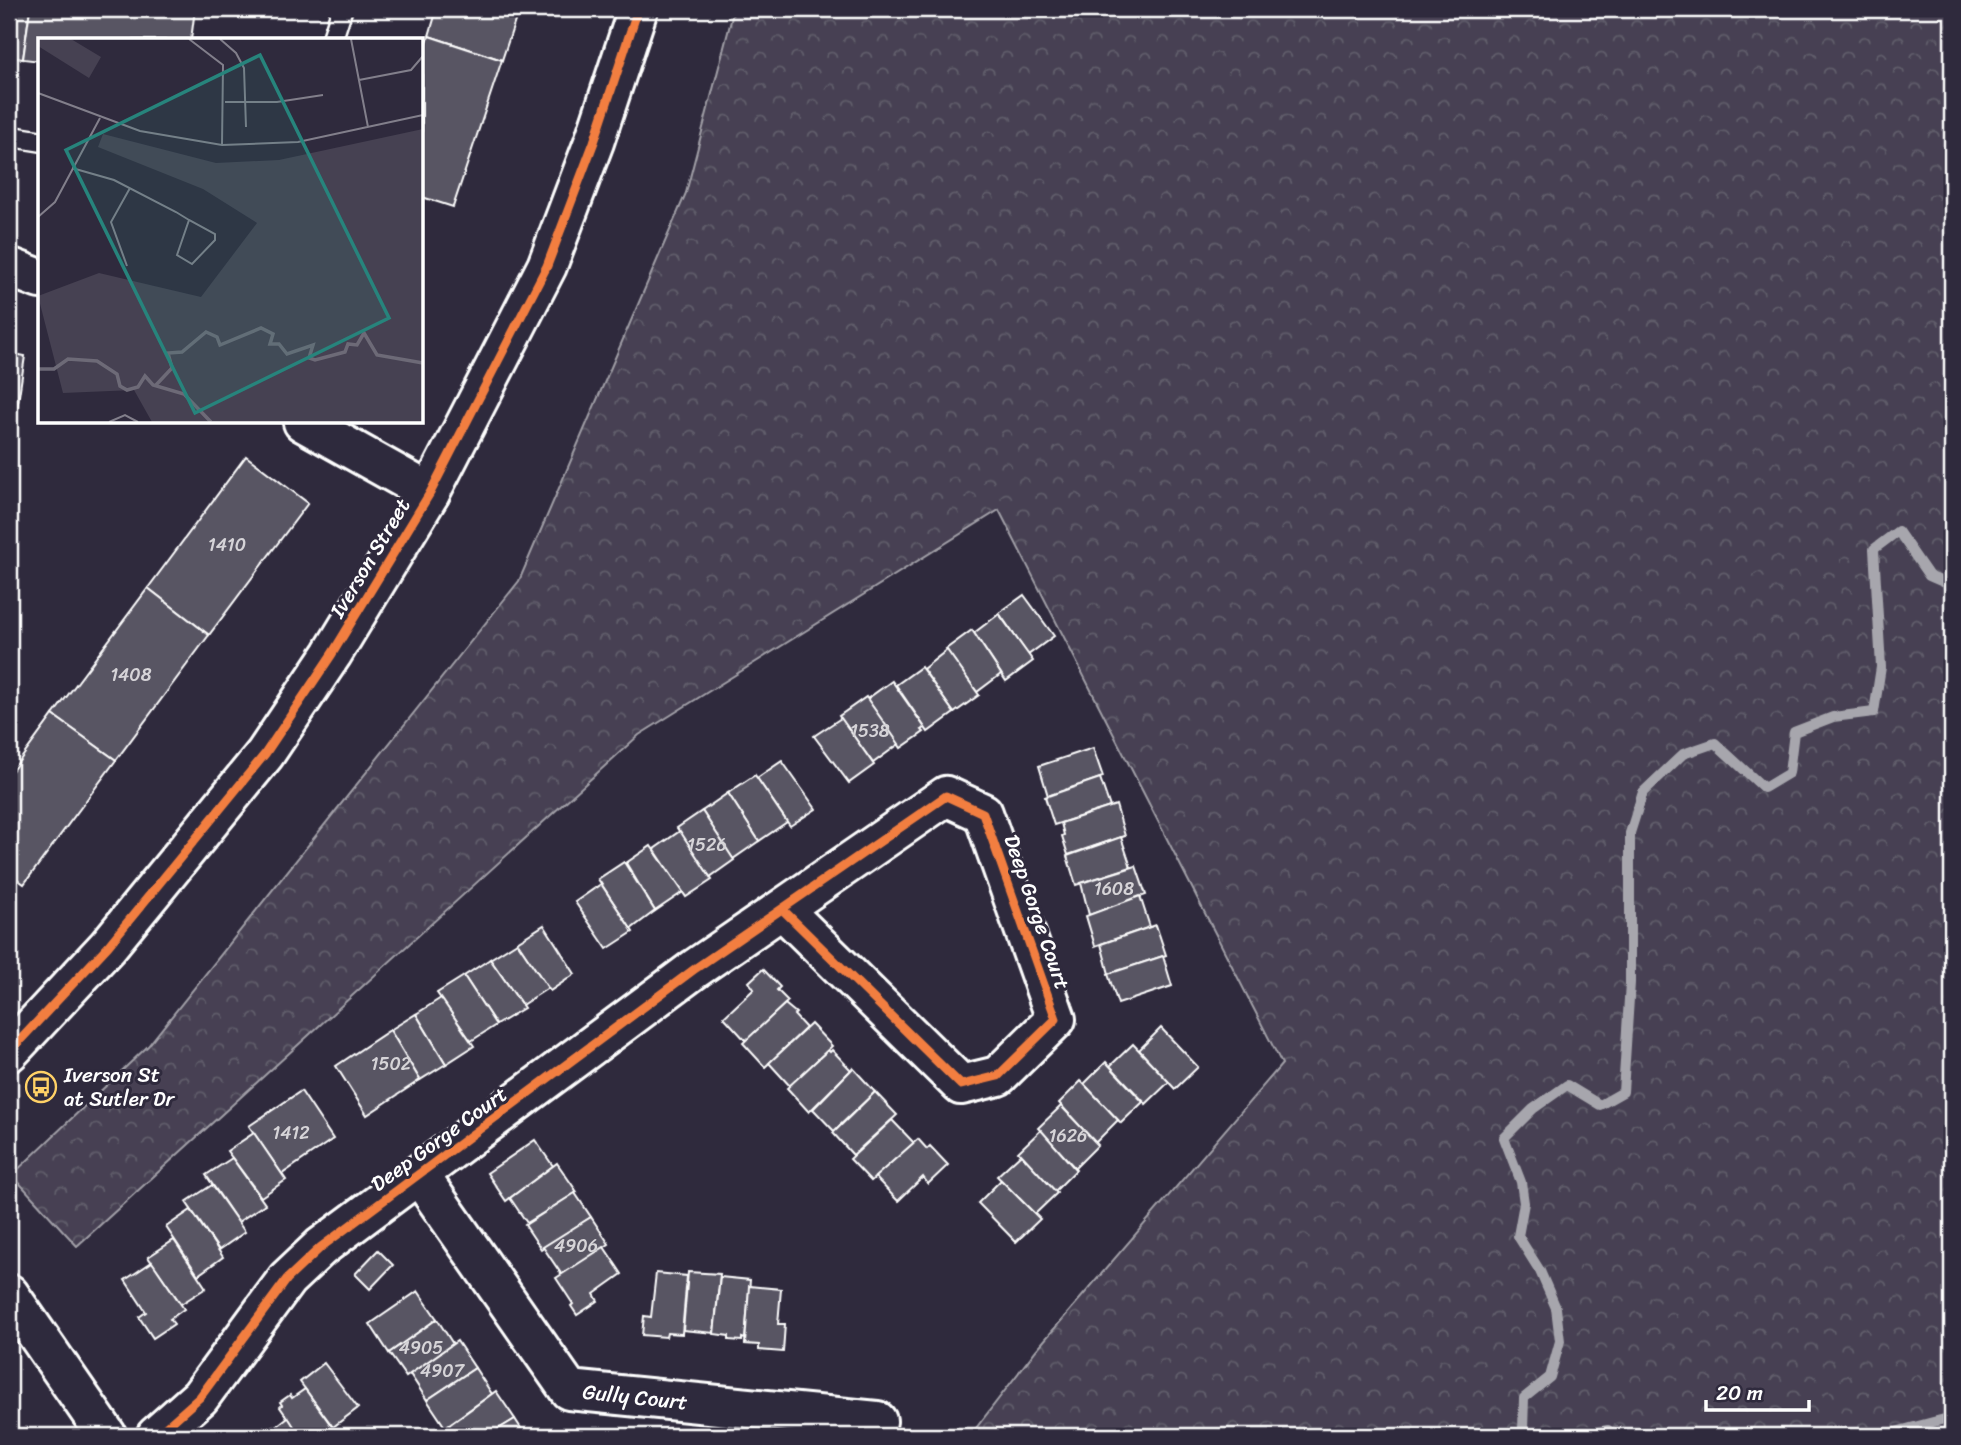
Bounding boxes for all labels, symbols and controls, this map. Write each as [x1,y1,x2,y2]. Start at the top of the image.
inset map [38,38,424,424]
street label: Iverson Street [319,491,421,626]
house number: 1410 [208,529,246,561]
house number: 1408 [110,659,152,691]
house number: 1538 [850,715,890,747]
house number: 1526 [687,829,727,861]
street label: Deep Gorge Court [993,829,1081,995]
house number: 1608 [1094,873,1134,905]
house number: 1502 [371,1048,411,1080]
place label: Iverson St at Sutler Dr [63,1056,176,1118]
bus stop icon: Iverson St at Sutler Dr [24,1070,58,1104]
street label: Deep Gorge Court [362,1076,516,1202]
house number: 1412 [272,1117,310,1149]
house number: 1626 [1049,1120,1087,1152]
house number: 4906 [554,1230,598,1262]
house number: 4905 [399,1332,443,1364]
house number: 4907 [420,1355,466,1387]
scale bar [1706,1368,1809,1412]
street label: Gully Court [581,1373,689,1421]
text: 20 m [1716,1374,1763,1412]

